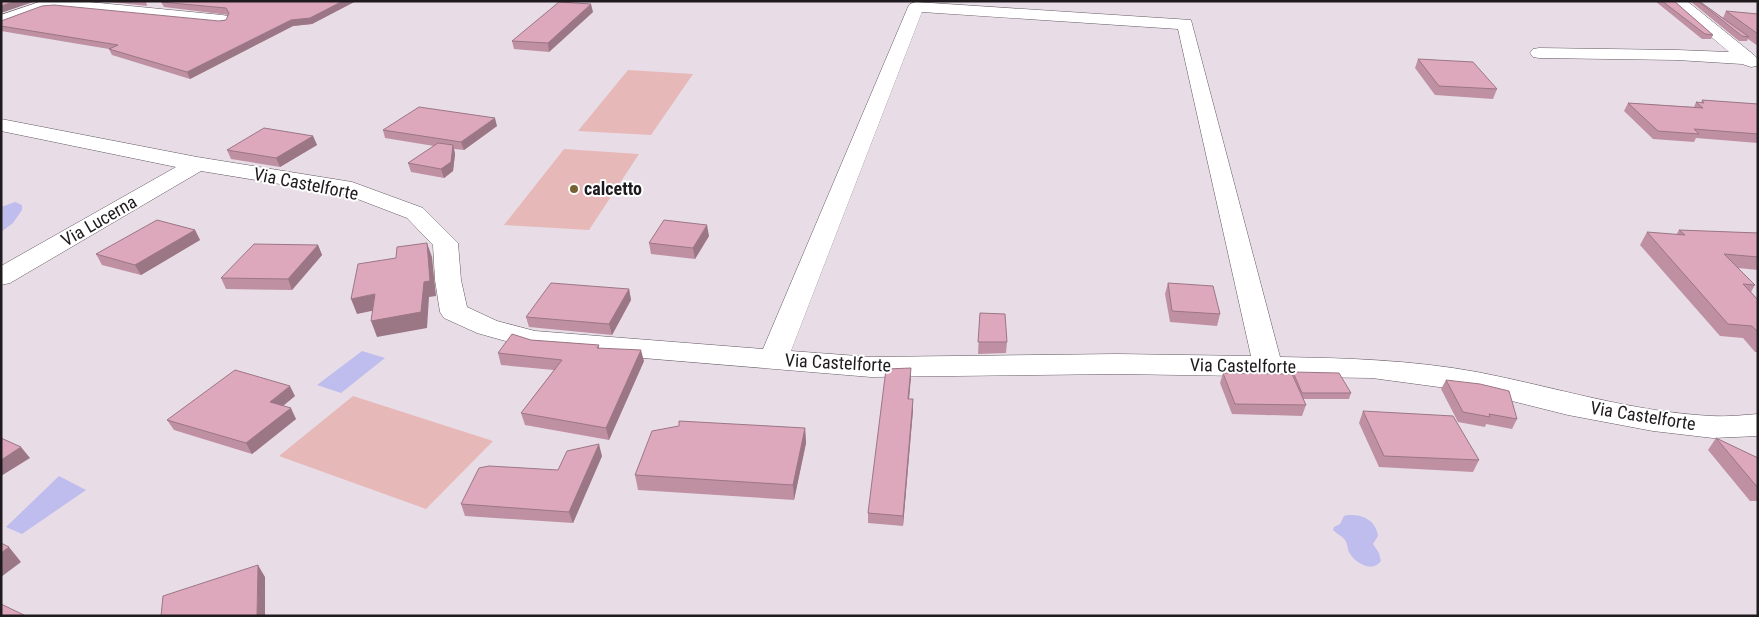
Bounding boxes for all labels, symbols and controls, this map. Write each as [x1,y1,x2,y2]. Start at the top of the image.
street label: Via Castelforte [252,163,360,204]
place label: calcetto [584,178,642,199]
marker: calcetto [568,183,580,195]
street label: Via Lucerna [57,191,140,251]
street label: Via Castelforte [784,349,892,376]
street label: Via Castelforte [1190,354,1296,377]
street label: Via Castelforte [1589,397,1697,434]

